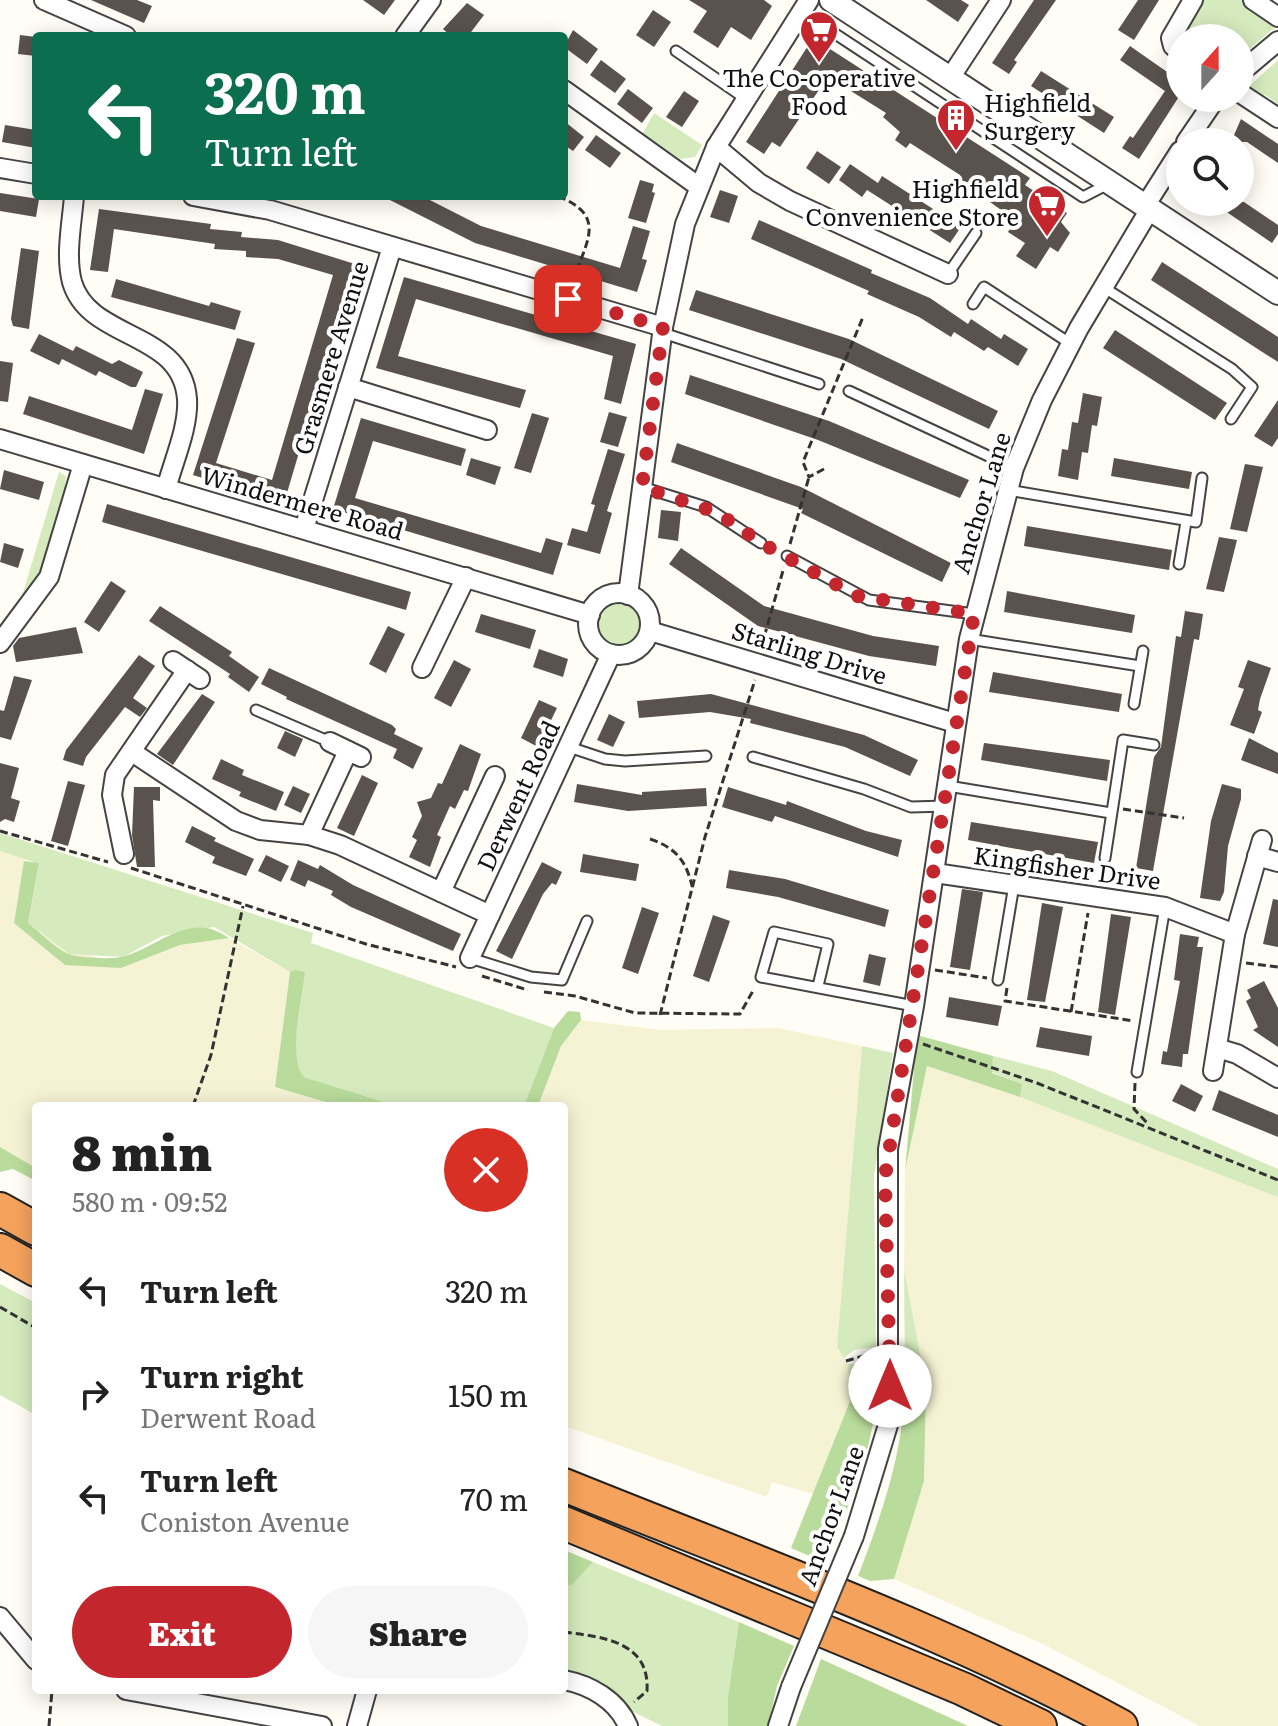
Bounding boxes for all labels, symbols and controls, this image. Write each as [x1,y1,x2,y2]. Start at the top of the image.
supermarket icon: The Co-operative Food [798,9,840,64]
north arrow [1166,24,1254,112]
map controls [1166,24,1254,216]
text: 320 m [204,48,366,131]
place label: The Co-operative Food [722,59,916,122]
icon: left [72,64,176,168]
place label: Highfield Surgery [984,84,1091,147]
building icon: Highfield Surgery [935,97,977,152]
text: Turn left [204,124,358,177]
button: search [1166,128,1254,216]
place label: Highfield Convenience Store [806,170,1019,233]
supermarket icon: Highfield Convenience Store [1026,183,1068,238]
street label: Grasmere Avenue [284,256,376,458]
pin [534,265,602,333]
icon: arrive [546,277,590,321]
street label: Anchor Lane [941,427,1018,577]
street label: Windermere Road [197,456,408,547]
street label: Starling Drive [728,611,891,692]
street label: Derwent Road [467,714,567,876]
street label: Kingfisher Drive [971,836,1163,897]
text: 8 min [72,1115,212,1186]
button: close [444,1128,528,1212]
text: 580 m · 09:52 [72,1181,227,1220]
icon: left [72,1268,116,1312]
text: Turn left [140,1268,278,1312]
text: 320 m [445,1268,528,1312]
position arrow [848,1344,932,1428]
text: Turn right [140,1353,304,1397]
icon: right [72,1372,116,1416]
text: 150 m [448,1372,528,1416]
text: Derwent Road [140,1397,316,1436]
street label: Anchor Lane [788,1440,871,1590]
text: Turn left [140,1457,278,1501]
icon: left [72,1476,116,1520]
text: 70 m [460,1476,528,1520]
text: Coniston Avenue [140,1501,350,1540]
button: Exit [72,1586,292,1678]
button: Share [308,1586,528,1678]

